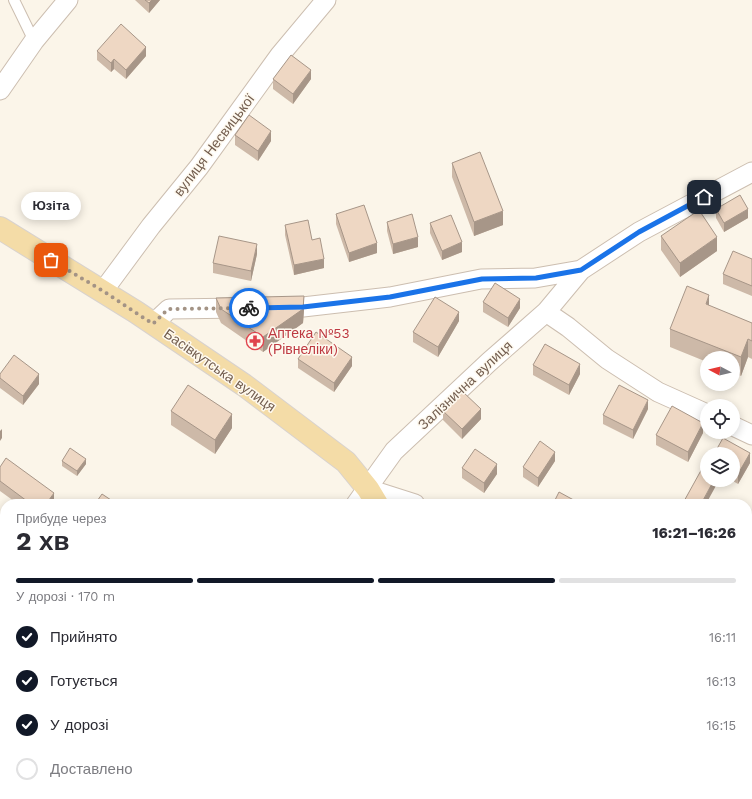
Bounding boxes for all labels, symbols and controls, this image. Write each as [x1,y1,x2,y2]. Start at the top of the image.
street label: вулиця Несвицької [170,91,258,199]
pin [687,180,721,214]
icon: home [693,186,715,208]
callout: Юзіта [21,192,81,220]
text: Юзіта [32,198,70,213]
pin [34,243,68,277]
icon: bag [40,249,62,271]
courier [229,288,269,328]
icon: bike [238,297,260,319]
street label: Басівкутська вулиця [161,325,279,415]
place label: Аптека №53 (Рівнеліки) [268,325,350,357]
pharmacy icon: Аптека №53 (Рівнеліки) [245,331,265,351]
street label: Залізнична вулиця [415,337,515,433]
north arrow [700,351,740,391]
map controls [700,351,740,487]
button: locate [700,399,740,439]
button: layers [700,447,740,487]
text: Прибуде через [16,511,106,526]
text: 16:21–16:26 [652,524,736,542]
text: 2 хв [16,526,69,556]
text: У дорозі · 170 m [16,589,115,604]
icon: check [16,626,38,648]
text: Прийнято [50,628,117,646]
text: 16:11 [709,630,736,645]
icon: check [16,670,38,692]
text: Готується [50,672,118,690]
text: 16:13 [707,674,736,689]
icon: check [16,714,38,736]
text: У дорозі [50,716,108,734]
text: 16:15 [707,718,736,733]
text: Доставлено [50,760,133,778]

